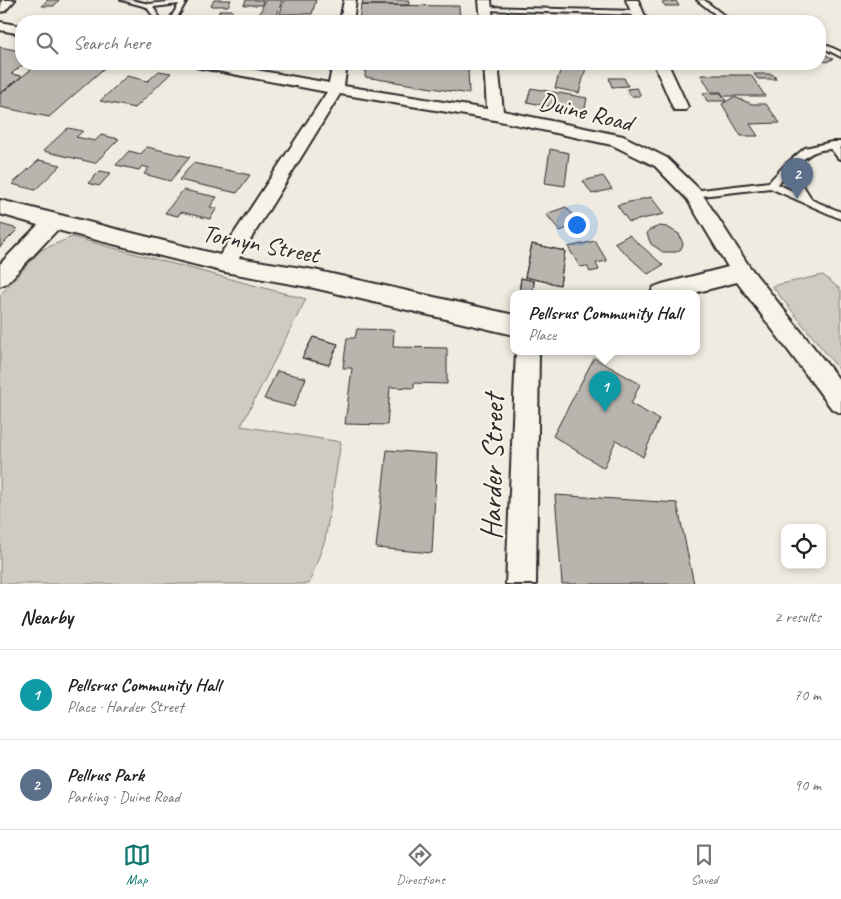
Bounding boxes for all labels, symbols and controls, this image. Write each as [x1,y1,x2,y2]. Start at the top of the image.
search box [15,15,826,70]
icon: search [33,29,61,57]
text: Search here [73,31,150,55]
street label: Duine Road [536,85,640,140]
pin: 2 [781,158,813,199]
your location [564,212,590,238]
street label: Tornyn Street [200,217,324,271]
popup [510,290,700,355]
text: Pellsrus Community Hall [528,301,682,325]
text: Place [528,325,556,345]
pin: 1 [589,371,621,412]
street label: Harder Street [472,390,512,540]
map controls [781,524,826,569]
button: locate [781,524,826,569]
text: Nearby [20,604,73,630]
text: 2 results [774,607,821,627]
text: Pellsrus Community Hall [67,673,221,697]
text: 1 [32,685,40,705]
text: 70 m [794,685,821,705]
text: Place · Harder Street [67,697,184,717]
text: Pellrus Park [67,763,144,787]
text: 2 [32,775,40,795]
text: 90 m [794,775,821,795]
text: Parking · Duine Road [67,787,180,807]
tab: Map [123,841,151,888]
tab: Directions [396,841,445,888]
tab: Saved [690,841,718,888]

